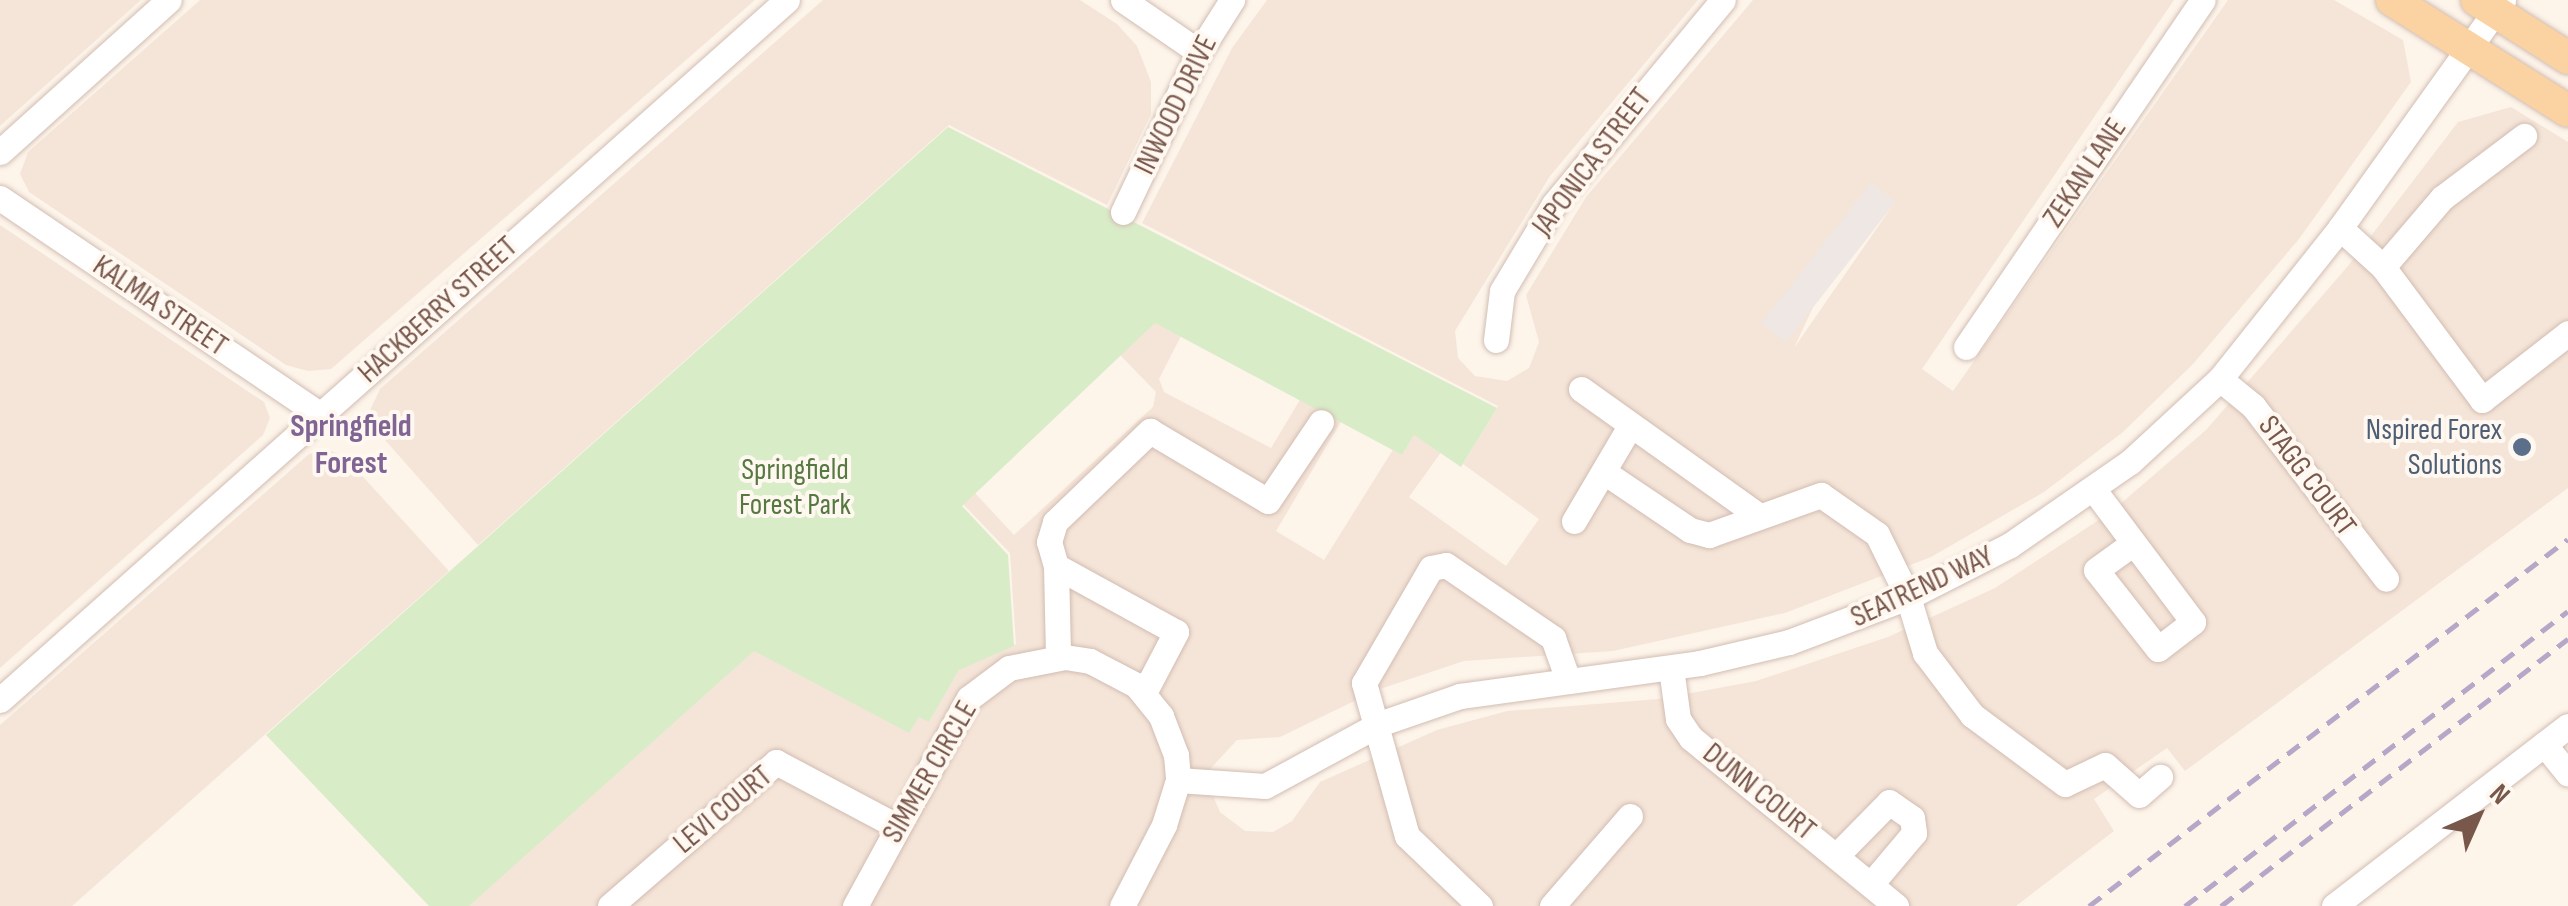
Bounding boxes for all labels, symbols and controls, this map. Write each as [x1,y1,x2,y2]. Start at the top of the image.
street label: INWOOD DRIVE [1127,30,1225,180]
street label: JAPONICA STREET [1525,81,1659,243]
street label: ZEKAN LANE [2036,112,2134,234]
street label: HACKBERRY STREET [351,229,525,391]
street label: KALMIA STREET [86,248,234,364]
district label: Springfield Forest [290,409,412,484]
street label: STAGG COURT [2250,409,2364,543]
place label: Nspired Forex Solutions [2366,412,2502,482]
marker: Nspired Forex Solutions [2511,436,2533,458]
park label: Springfield Forest Park [739,452,851,522]
street label: SEATREND WAY [1845,538,1999,636]
street label: SIMMER CIRCLE [875,695,985,849]
street label: DUNN COURT [1695,736,1823,848]
street label: LEVI COURT [666,758,780,862]
north arrow [2428,766,2528,866]
text: N [2483,777,2517,811]

